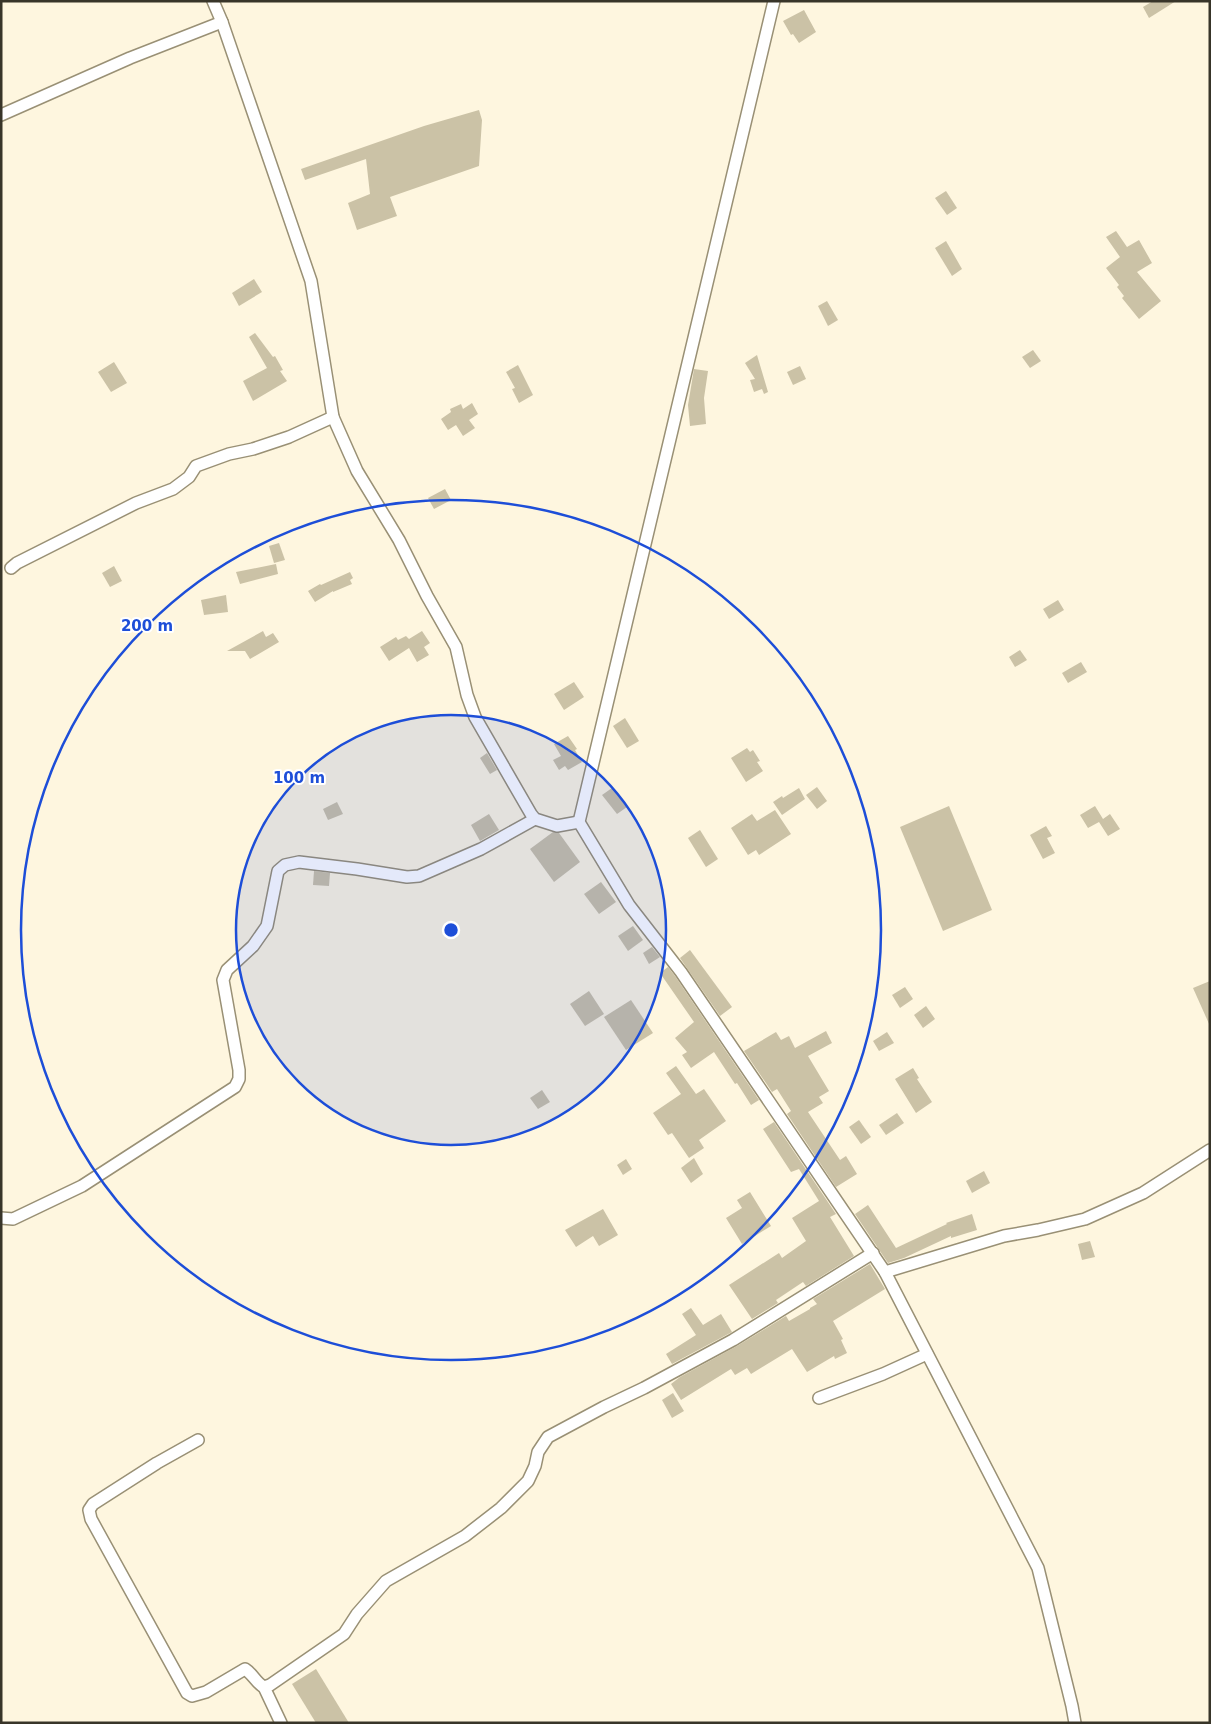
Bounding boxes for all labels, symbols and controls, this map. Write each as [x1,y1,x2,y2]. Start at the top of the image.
text: 200 m [121,617,173,635]
text: 100 m [273,769,325,787]
centre of rings [442,921,460,939]

